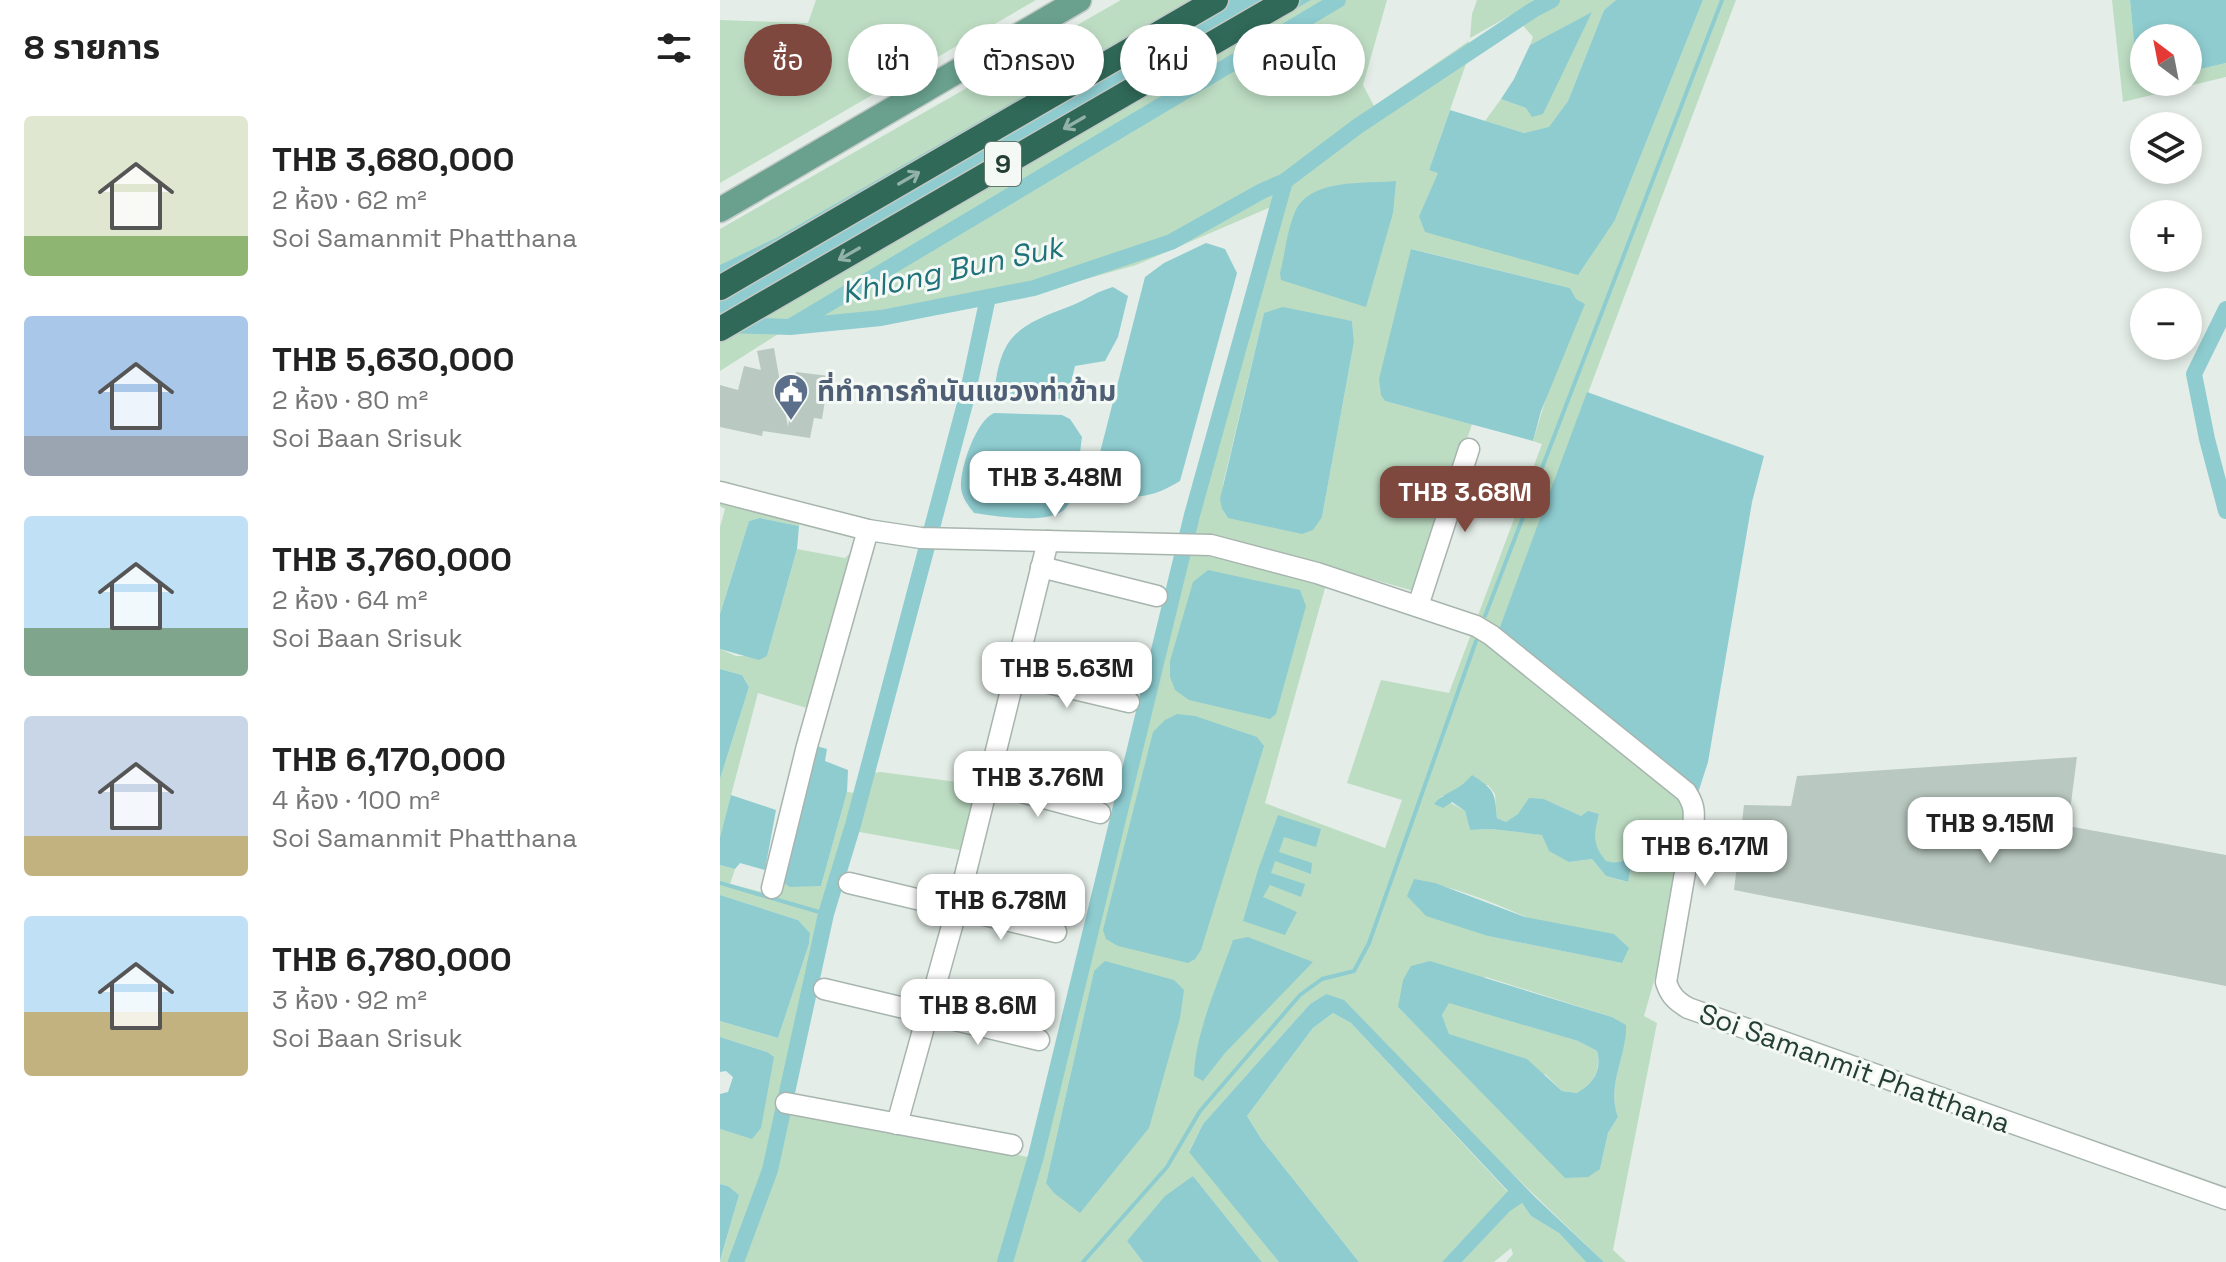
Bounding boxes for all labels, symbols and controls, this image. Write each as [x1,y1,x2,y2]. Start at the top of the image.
chip: ซื้อ [744,24,832,96]
chip: เช่า [848,24,938,96]
chip: ตัวกรอง [954,24,1104,96]
chip: ใหม่ [1120,24,1217,96]
chip: คอนโด [1233,24,1365,96]
north arrow [2130,24,2202,96]
map controls [2130,24,2202,360]
text: 8 รายการ [24,26,160,69]
icon: filters [652,26,696,70]
button: layers [2130,112,2202,184]
one-way arrow [1063,115,1086,131]
text: THB 3,680,000 [272,138,515,181]
road number: 9 [985,142,1021,186]
icon: home [88,148,184,244]
one-way arrow [896,170,920,185]
text: 2 ห้อง · 62 m² [272,183,427,217]
button: + [2130,200,2202,272]
text: Soi Samanmit Phatthana [272,221,577,255]
water label: Khlong Bun Suk [838,226,1069,312]
one-way arrow [838,246,861,262]
button: − [2130,288,2202,360]
text: THB 5,630,000 [272,338,515,381]
icon: home [88,348,184,444]
place label: ที่ทำการกำนันแขวงท่าข้าม [817,371,1116,409]
public building icon: ที่ทำการกำนันแขวงท่าข้าม [772,372,810,422]
text: 2 ห้อง · 80 m² [272,383,428,417]
text: Soi Baan Srisuk [272,421,462,455]
pin: THB 3.48M [963,451,1147,519]
text: THB 3.48M [988,460,1122,494]
pin: THB 3.68M [1373,466,1557,534]
text: THB 3.68M [1398,475,1532,509]
text: THB 3,760,000 [272,538,512,581]
icon: home [88,548,184,644]
text: 2 ห้อง · 64 m² [272,583,427,617]
text: Soi Baan Srisuk [272,621,462,655]
pin: THB 5.63M [975,642,1159,710]
text: THB 5.63M [1000,651,1134,685]
text: THB 6,170,000 [272,738,506,781]
icon: home [88,748,184,844]
pin: THB 3.76M [946,751,1130,819]
text: THB 3.76M [972,760,1104,794]
text: 4 ห้อง · 100 m² [272,783,440,817]
pin: THB 9.15M [1898,797,2082,865]
text: THB 9.15M [1926,806,2054,840]
pin: THB 6.17M [1613,820,1797,888]
text: Soi Samanmit Phatthana [272,821,577,855]
text: THB 6.17M [1641,829,1769,863]
pin: THB 6.78M [909,874,1093,942]
text: THB 6.78M [935,883,1067,917]
text: THB 6,780,000 [272,938,512,981]
icon: home [88,948,184,1044]
pin: THB 8.6M [895,979,1061,1047]
text: 3 ห้อง · 92 m² [272,983,427,1017]
text: THB 8.6M [919,988,1037,1022]
street label: Soi Samanmit Phatthana [1694,995,2016,1141]
text: Soi Baan Srisuk [272,1021,462,1055]

